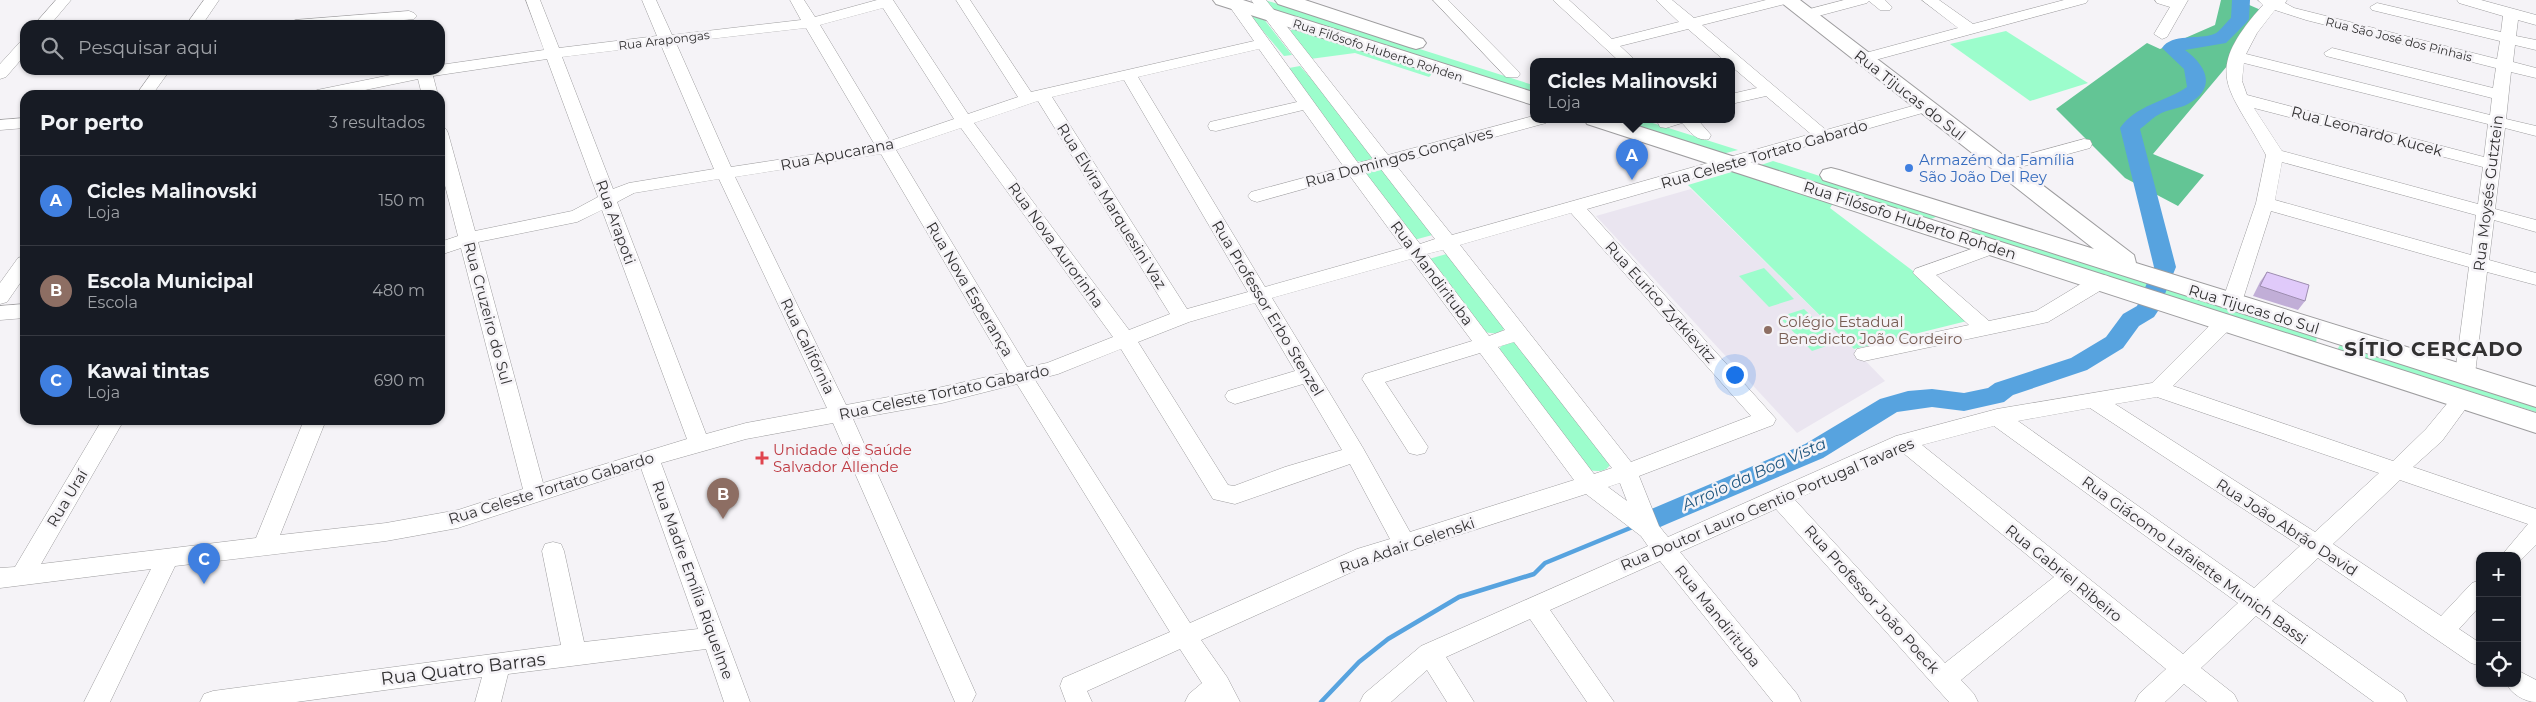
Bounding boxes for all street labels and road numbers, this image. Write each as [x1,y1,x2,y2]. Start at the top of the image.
street label: Rua São José dos Pinhais [2324,13,2474,65]
street label: Rua Filósofo Huberto Rohden [1291,15,1465,85]
street label: Rua Arapongas [617,27,711,53]
street label: Rua Tijucas do Sul [1851,46,1969,144]
street label: Rua Leonardo Kucek [2289,102,2445,160]
street label: Rua Moysés Gutztein [2469,114,2507,272]
street label: Rua Celeste Tortato Gabardo [1658,115,1870,193]
street label: Rua Elvira Marquesini Vaz [1053,120,1171,293]
street label: Rua Domingos Gonçalves [1303,123,1495,191]
street label: Rua Apucarana [779,134,895,174]
street label: Rua Arapoti [592,177,640,267]
street label: Rua Filósofo Huberto Rohden [1801,177,2019,263]
street label: Rua Nova Aurorinha [1004,178,1108,312]
street label: Rua Professor Erbo Stenzel [1208,217,1328,399]
street label: Rua Mandirituba [1386,217,1478,329]
street label: Rua Nova Esperança [922,218,1018,360]
street label: Rua Eurico Zytkievitz [1601,237,1721,367]
street label: Rua Cruzeiro do Sul [460,240,516,386]
street label: Rua Tijucas do Sul [2186,280,2322,338]
street label: Rua Califórnia [777,295,839,397]
street label: Rua Celeste Tortato Gabardo [837,360,1051,424]
street label: Rua Doutor Lauro Gentio Portugal Tavares [1617,433,1917,575]
street label: Rua Celeste Tortato Gabardo [446,448,656,528]
street label: Rua Uraí [42,465,92,530]
street label: Rua Giácomo Lafaiette Munich Bassi [2078,472,2312,648]
street label: Rua João Abrão David [2213,474,2361,580]
street label: Rua Madre Emília Riquelme [648,478,738,682]
street label: Rua Adair Gelenski [1337,513,1477,577]
street label: Rua Gabriel Ribeiro [2002,520,2126,626]
street label: Rua Professor João Poeck [1800,521,1944,677]
street label: Rua Mandirituba [1671,561,1765,671]
street label: Rua Quatro Barras [379,648,547,690]

